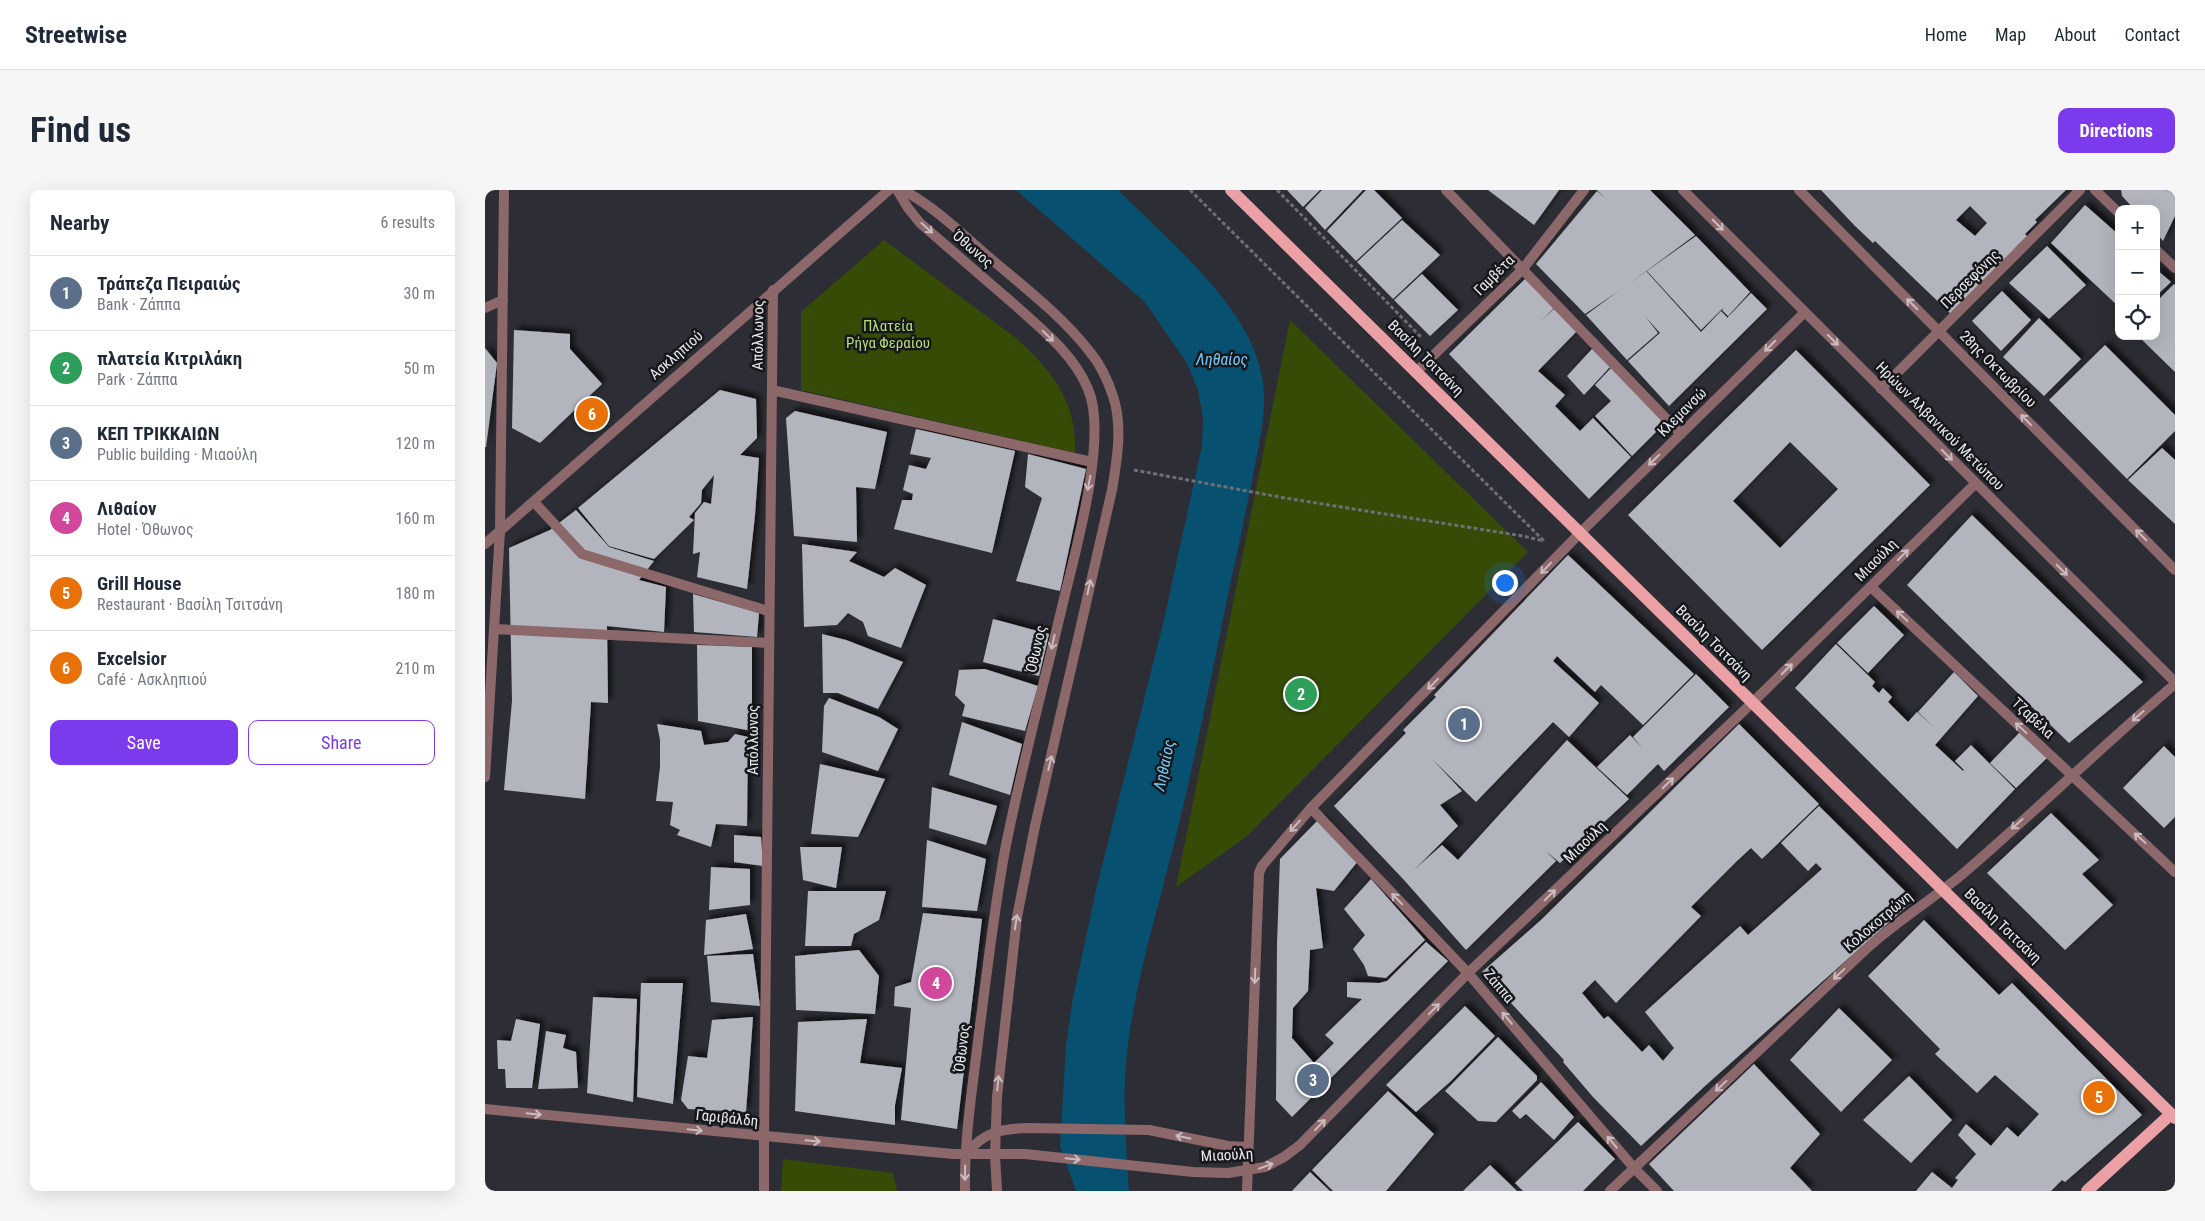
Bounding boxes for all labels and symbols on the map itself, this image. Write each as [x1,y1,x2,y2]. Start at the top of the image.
one-way arrow [1712,218,1724,231]
one-way arrow [920,222,933,234]
street label: Όθωνος [948,226,997,272]
street label: Περσεφόνης [1937,246,2003,312]
street label: Γαμβέτα [1470,251,1518,299]
one-way arrow [1906,298,1918,310]
street label: Απόλλωνος [748,300,768,370]
street label: Βασίλη Τσιτσάνη [1384,316,1468,400]
park label: Πλατεία Ρήγα Φεραίου [846,317,930,352]
street label: Ασκληπιού [645,327,707,383]
street label: 28ης Οκτωβρίου [1956,327,2040,411]
one-way arrow [1042,330,1055,342]
one-way arrow [1826,333,1838,345]
one-way arrow [1764,340,1776,352]
water label: Ληθαίος [1195,350,1248,369]
street label: Ηρώων Αλβανικού Μετώπου [1872,358,2008,494]
street label: Κλεμανσώ [1654,384,1710,440]
pin: 6 [576,395,608,433]
one-way arrow [2020,413,2032,426]
one-way arrow [1941,448,1953,460]
one-way arrow [1648,454,1661,466]
one-way arrow [1083,475,1093,491]
one-way arrow [2135,529,2147,541]
street label: Μιαούλη [1851,535,1901,585]
one-way arrow [1897,549,1909,561]
one-way arrow [1540,562,1552,574]
one-way arrow [2056,563,2068,576]
your location [1492,570,1518,596]
one-way arrow [1085,580,1094,596]
street label: Βασίλη Τσιτσάνη [1672,601,1756,685]
one-way arrow [1896,610,1909,622]
street label: Όθωνος [1022,624,1050,675]
one-way arrow [1048,634,1057,650]
one-way arrow [1781,663,1793,675]
pin: 2 [1285,675,1317,713]
one-way arrow [1426,678,1439,690]
street label: Τζαβέλα [2008,694,2058,743]
street label: Απόλλωνος [744,705,762,775]
pin: 1 [1448,705,1480,743]
one-way arrow [2131,710,2144,721]
one-way arrow [2014,722,2027,734]
water label: Ληθαίος [1149,738,1179,793]
one-way arrow [1046,756,1055,772]
one-way arrow [1662,777,1674,789]
street label: Μιαούλη [1560,817,1610,867]
one-way arrow [2010,818,2023,830]
one-way arrow [1290,820,1301,833]
one-way arrow [2133,832,2146,844]
street label: Βασίλη Τσιτσάνη [1961,885,2045,967]
street label: Κολοκοτρώνη [1840,887,1916,955]
one-way arrow [1544,890,1556,902]
one-way arrow [1391,892,1403,905]
one-way arrow [1012,914,1022,930]
pin: 4 [920,964,952,1002]
street label: Ζάππα [1480,966,1519,1007]
one-way arrow [1250,968,1260,984]
one-way arrow [1833,968,1846,980]
one-way arrow [1428,1002,1440,1015]
one-way arrow [1501,1012,1512,1025]
street label: Όθωνος [950,1023,974,1074]
pin: 3 [1297,1061,1329,1099]
one-way arrow [993,1076,1003,1092]
pin: 5 [2083,1078,2115,1116]
one-way arrow [1716,1079,1728,1091]
street label: Γαριβάλδη [695,1106,759,1130]
one-way arrow [525,1109,541,1119]
one-way arrow [1314,1118,1326,1131]
one-way arrow [687,1125,703,1135]
one-way arrow [1175,1132,1191,1141]
one-way arrow [805,1136,821,1146]
one-way arrow [1607,1136,1618,1149]
street label: Μιαούλη [1200,1145,1254,1165]
one-way arrow [1065,1154,1081,1164]
one-way arrow [1258,1161,1273,1170]
one-way arrow [960,1164,970,1181]

